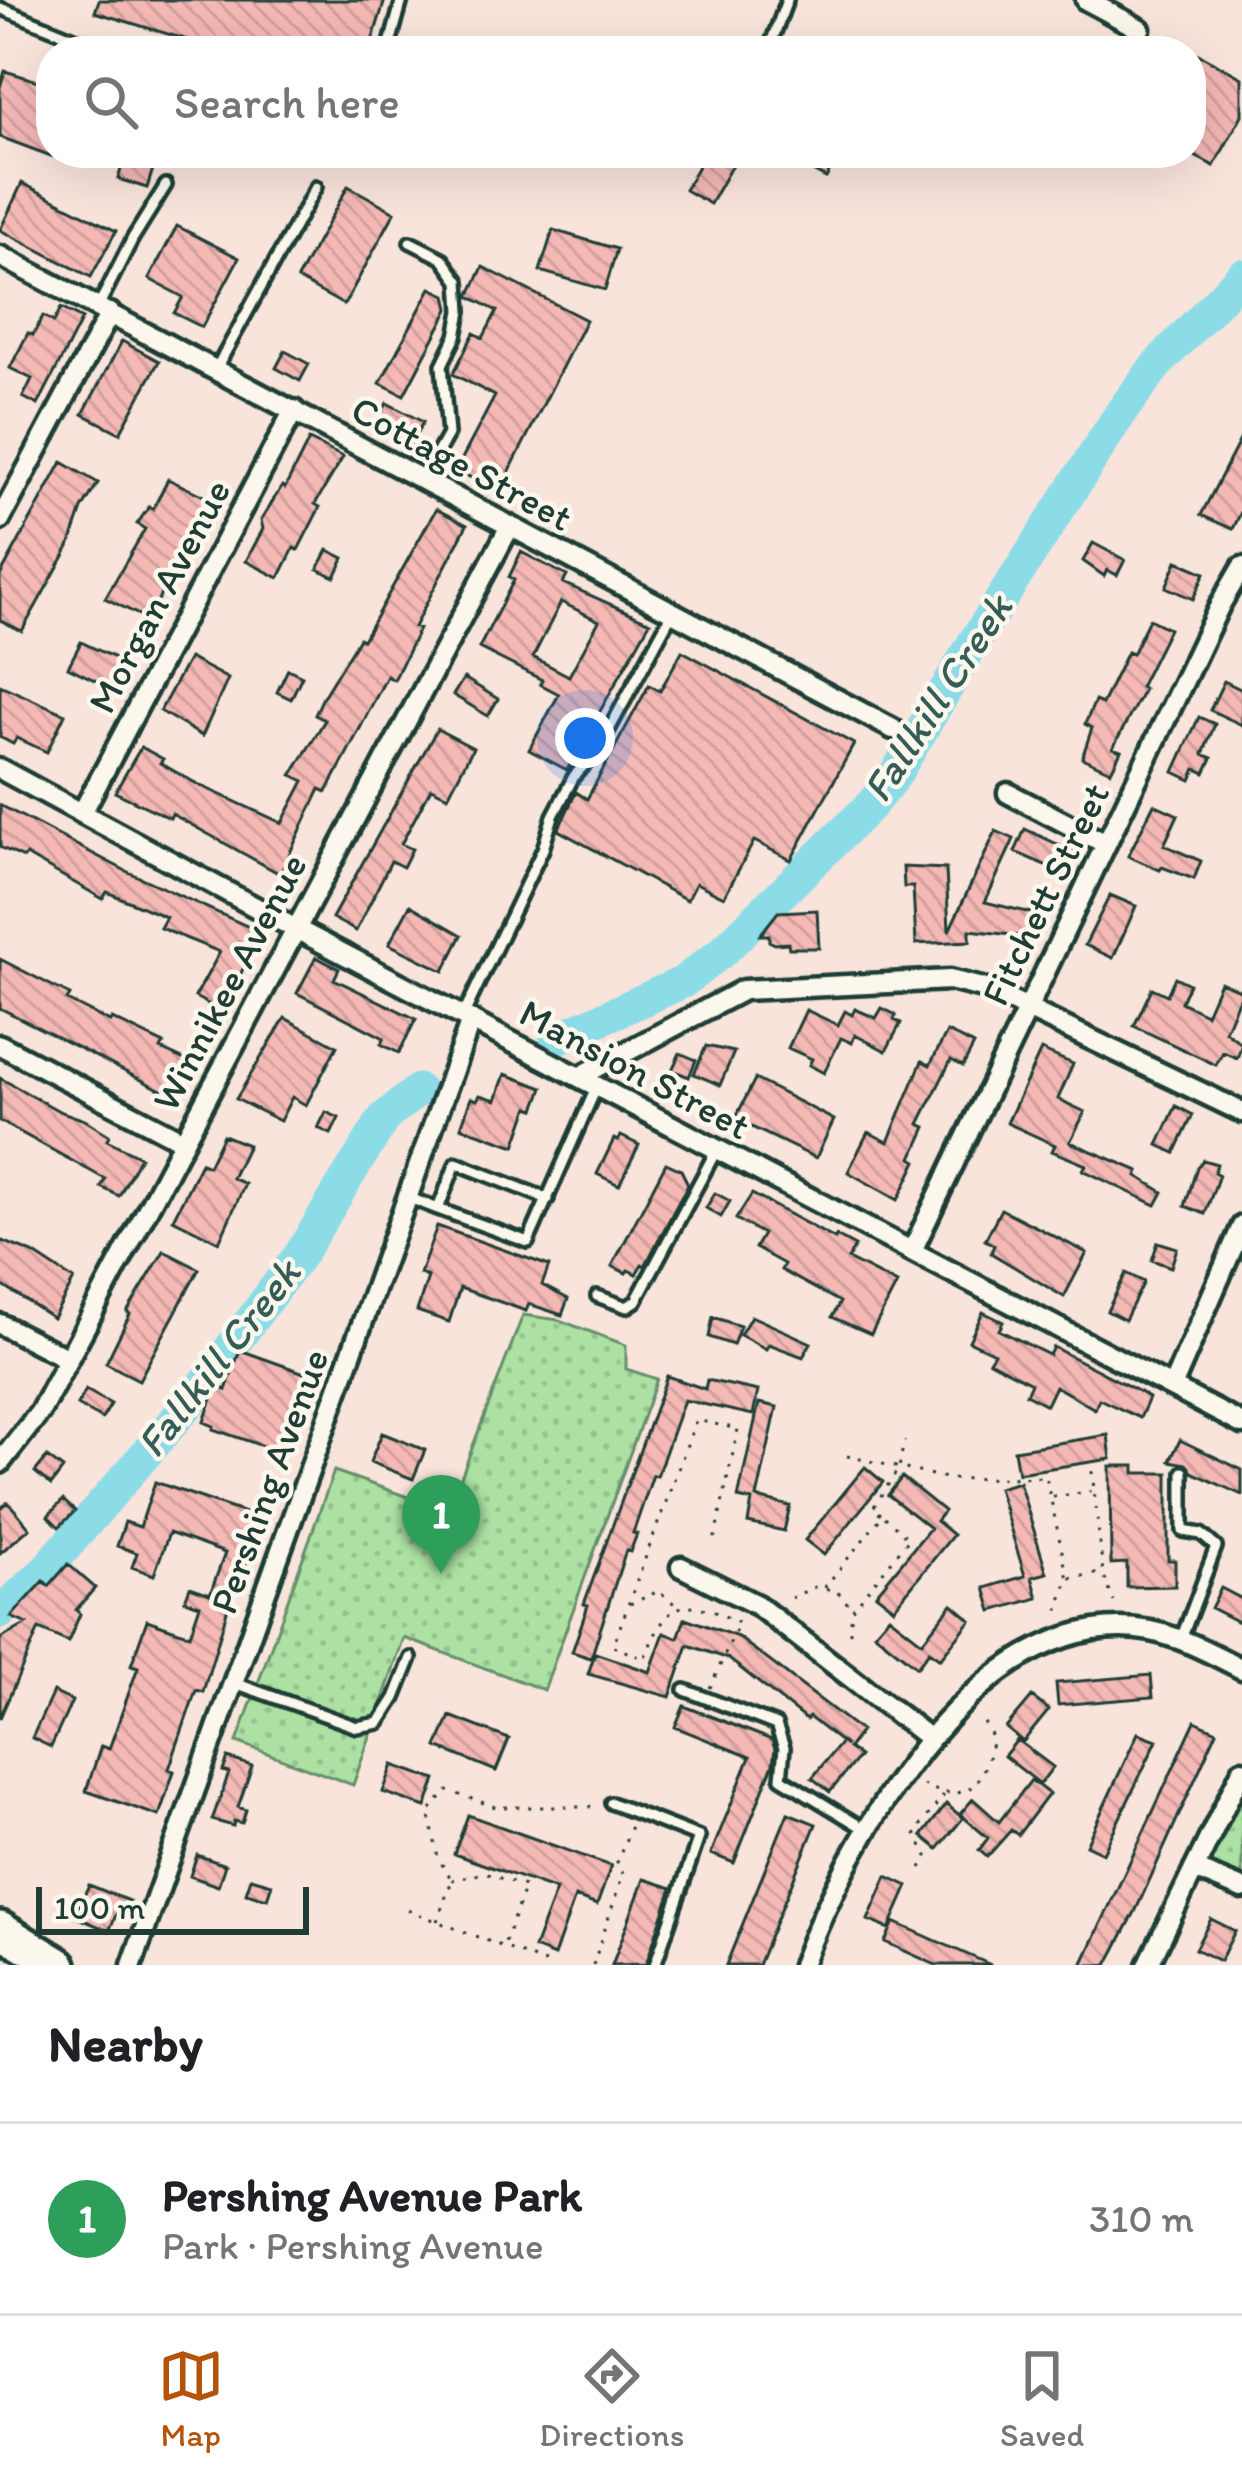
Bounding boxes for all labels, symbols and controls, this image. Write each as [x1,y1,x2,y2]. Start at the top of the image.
search box [36,36,1206,168]
icon: search [78,69,144,135]
text: Search here [174,75,400,129]
street label: Cottage Street [344,385,580,541]
street label: Morgan Avenue [78,471,240,721]
water label: Fallkill Creek [851,583,1024,811]
your location [555,708,615,768]
street label: Fitchett Street [971,775,1119,1013]
street label: Winnikee Avenue [141,845,317,1119]
street label: Mansion Street [512,989,758,1149]
water label: Fallkill Creek [125,1247,312,1467]
street label: Pershing Avenue [199,1342,339,1620]
pin: 1 [402,1475,480,1574]
scale bar [36,1881,309,1934]
text: 100 m [54,1888,145,1927]
text: Nearby [48,2013,203,2074]
text: Pershing Avenue Park [162,2168,582,2222]
text: 1 [78,2195,96,2242]
text: 310 m [1089,2195,1194,2242]
text: Park · Pershing Avenue [162,2222,543,2269]
tab: Map [158,2343,224,2454]
tab: Directions [539,2343,684,2454]
tab: Saved [1000,2343,1084,2454]

